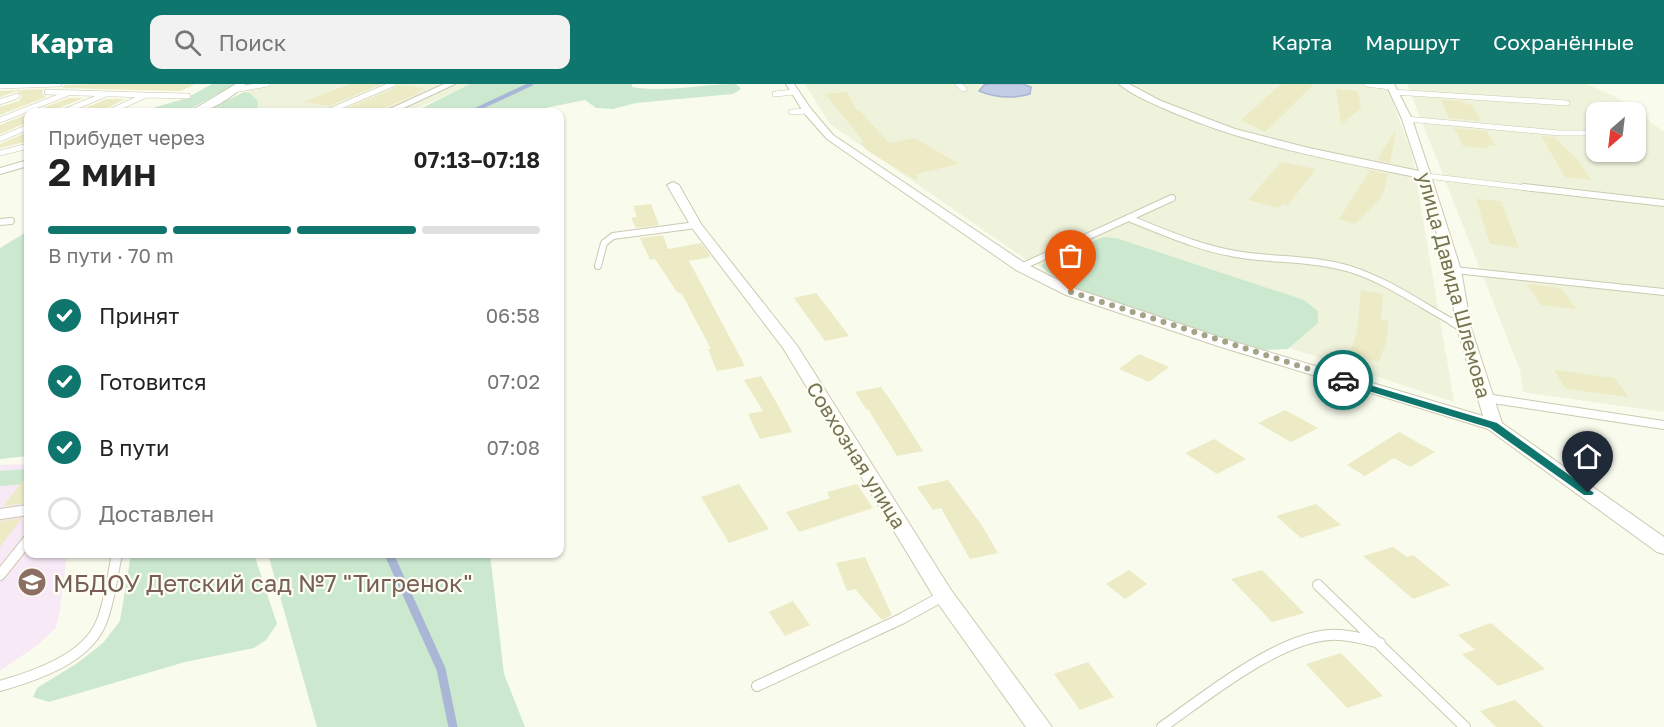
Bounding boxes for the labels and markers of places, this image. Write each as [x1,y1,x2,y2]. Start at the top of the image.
pin [1045,230,1096,292]
pin [1562,431,1613,493]
school or university icon: МБДОУ Детский сад №7 "Тигренок" [16,566,48,598]
place label: МБДОУ Детский сад №7 "Тигренок" [53,568,473,597]

